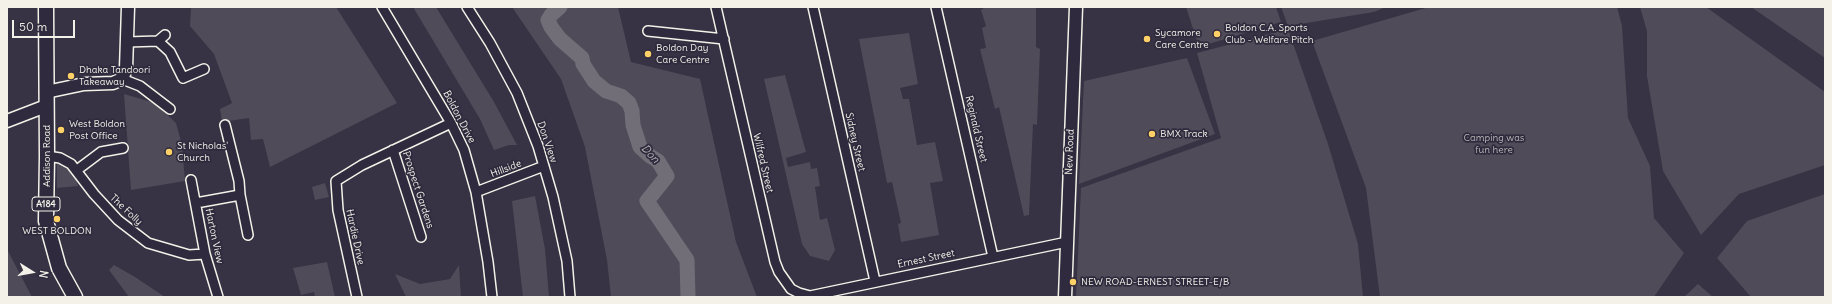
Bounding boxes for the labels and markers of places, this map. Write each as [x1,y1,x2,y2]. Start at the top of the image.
place label: Boldon C.A. Sports Club - Welfare Pitch [1225,22,1313,46]
place label: Sycamore Care Centre [1155,27,1209,50]
marker: Boldon C.A. Sports Club - Welfare Pitch [1212,29,1222,39]
marker: Sycamore Care Centre [1142,34,1152,44]
place label: Boldon Day Care Centre [656,42,710,66]
marker: Boldon Day Care Centre [643,49,653,59]
place label: Dhaka Tandoori Takeaway [79,64,150,88]
marker: Dhaka Tandoori Takeaway [66,71,76,81]
place label: West Boldon Post Office [69,118,125,142]
marker: West Boldon Post Office [56,125,66,135]
place label: BMX Track [1160,128,1208,140]
marker: BMX Track [1147,129,1157,139]
place label: St Nicholas' Church [177,140,228,164]
marker: St Nicholas' Church [164,147,174,157]
marker: WEST BOLDON [52,214,62,224]
place label: WEST BOLDON [22,225,92,237]
place label: NEW ROAD-ERNEST STREET-E/B [1081,276,1229,288]
marker: NEW ROAD-ERNEST STREET-E/B [1068,277,1078,287]

